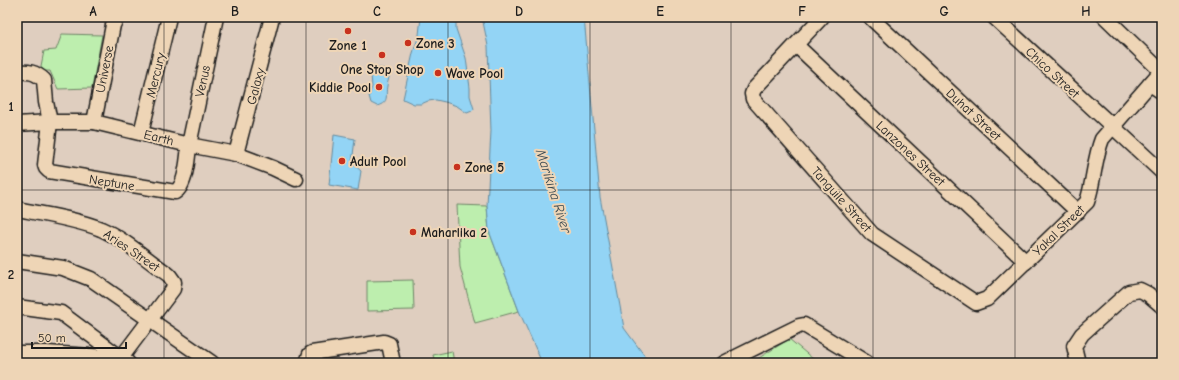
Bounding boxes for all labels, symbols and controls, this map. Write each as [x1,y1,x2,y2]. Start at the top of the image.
text: A [89,4,97,19]
text: B [231,4,239,19]
text: C [373,4,381,19]
text: D [515,4,523,19]
text: E [656,4,664,19]
text: F [798,4,806,19]
text: G [939,4,949,19]
text: H [1081,4,1091,19]
marker: Zone 1 [343,26,353,36]
place label: Zone 3 [416,36,455,51]
place label: Zone 1 [329,38,367,53]
marker: Zone 3 [403,38,413,48]
street label: Universe [93,44,117,94]
street label: Chico Street [1023,44,1084,102]
marker: One Stop Shop [377,50,387,60]
street label: Mercury [143,51,168,99]
place label: One Stop Shop [341,62,424,77]
street label: Venus [192,64,213,98]
street label: Galaxy [243,66,268,106]
place label: Wave Pool [446,66,503,81]
marker: Wave Pool [433,68,443,78]
place label: Kiddie Pool [309,80,371,95]
marker: Kiddie Pool [374,82,384,92]
street label: Duhat Street [943,85,1005,144]
text: 1 [8,99,14,114]
street label: Lanzones Street [873,118,949,190]
street label: Earth [142,127,175,148]
water label: Marikina River [532,146,576,237]
place label: Adult Pool [350,154,406,169]
marker: Adult Pool [337,156,347,166]
place label: Zone 5 [465,160,504,175]
marker: Zone 5 [452,162,462,172]
street label: Tanguile Street [809,164,876,236]
street label: Neptune [88,171,136,194]
street label: Yakal Street [1029,201,1088,259]
place label: Maharlika 2 [421,225,487,240]
street label: Aries Street [101,226,164,275]
marker: Maharlika 2 [408,227,418,237]
text: 2 [8,267,14,282]
scale bar [32,324,126,350]
text: 50 m [38,331,66,345]

